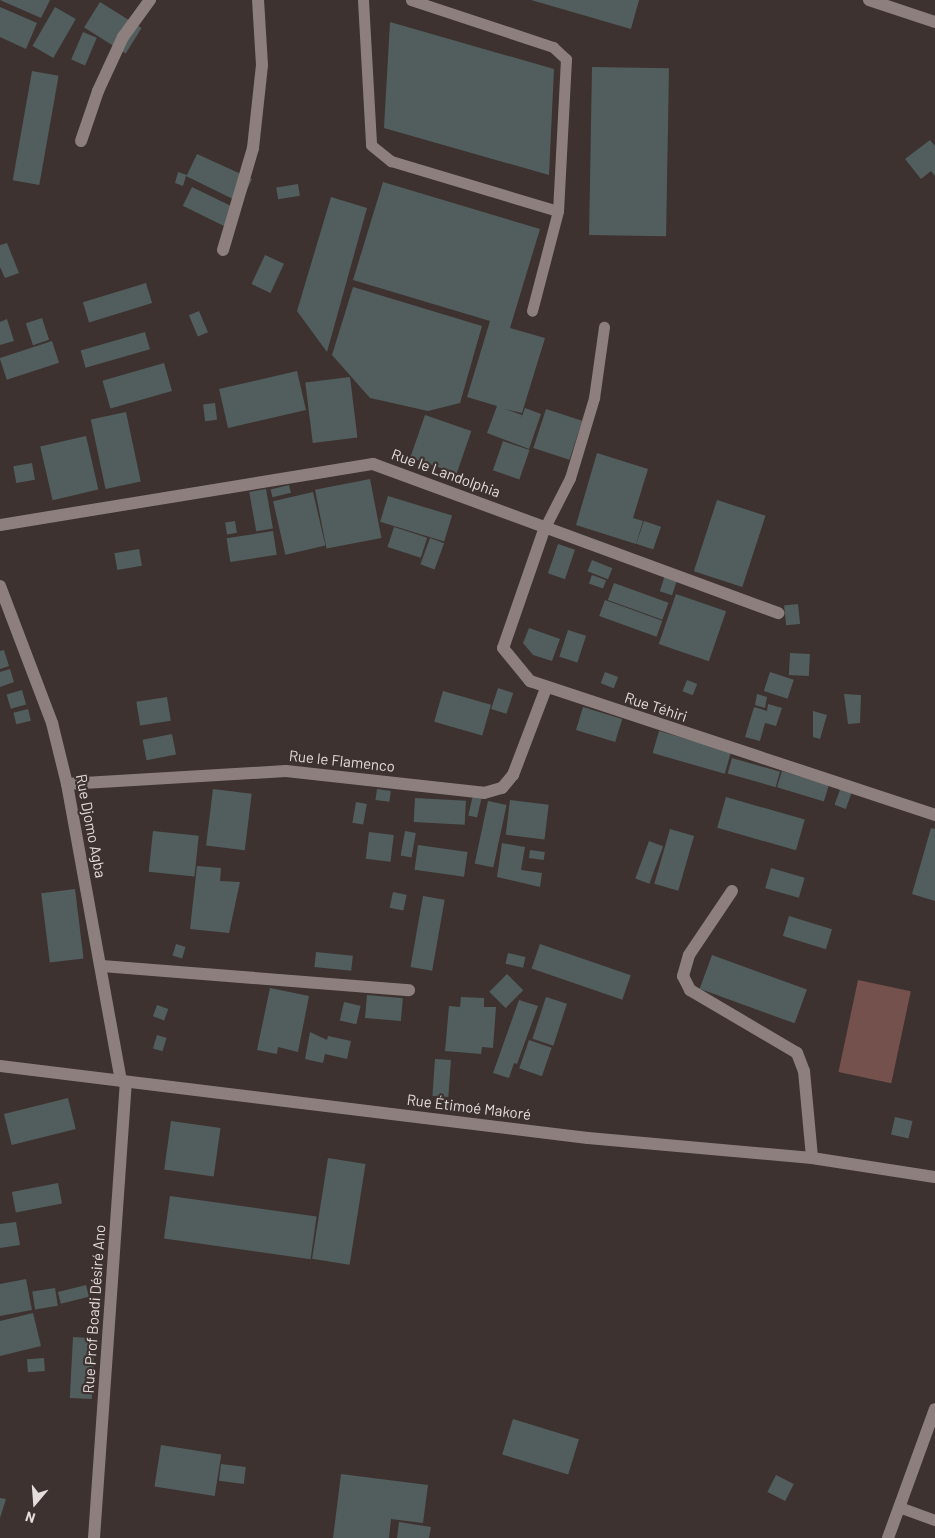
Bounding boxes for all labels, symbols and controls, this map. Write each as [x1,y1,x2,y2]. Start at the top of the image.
street label: Rue le Landolphia [389,445,503,501]
street label: Rue Téhiri [622,688,690,726]
street label: Rue le Flamenco [288,746,396,776]
street label: Rue Djomo Agba [72,773,110,879]
street label: Rue Étimoé Makoré [406,1090,532,1124]
street label: Rue Prof Boadi Désiré Ano [79,1224,109,1394]
north arrow [10,1478,60,1528]
text: N [23,1508,37,1527]

